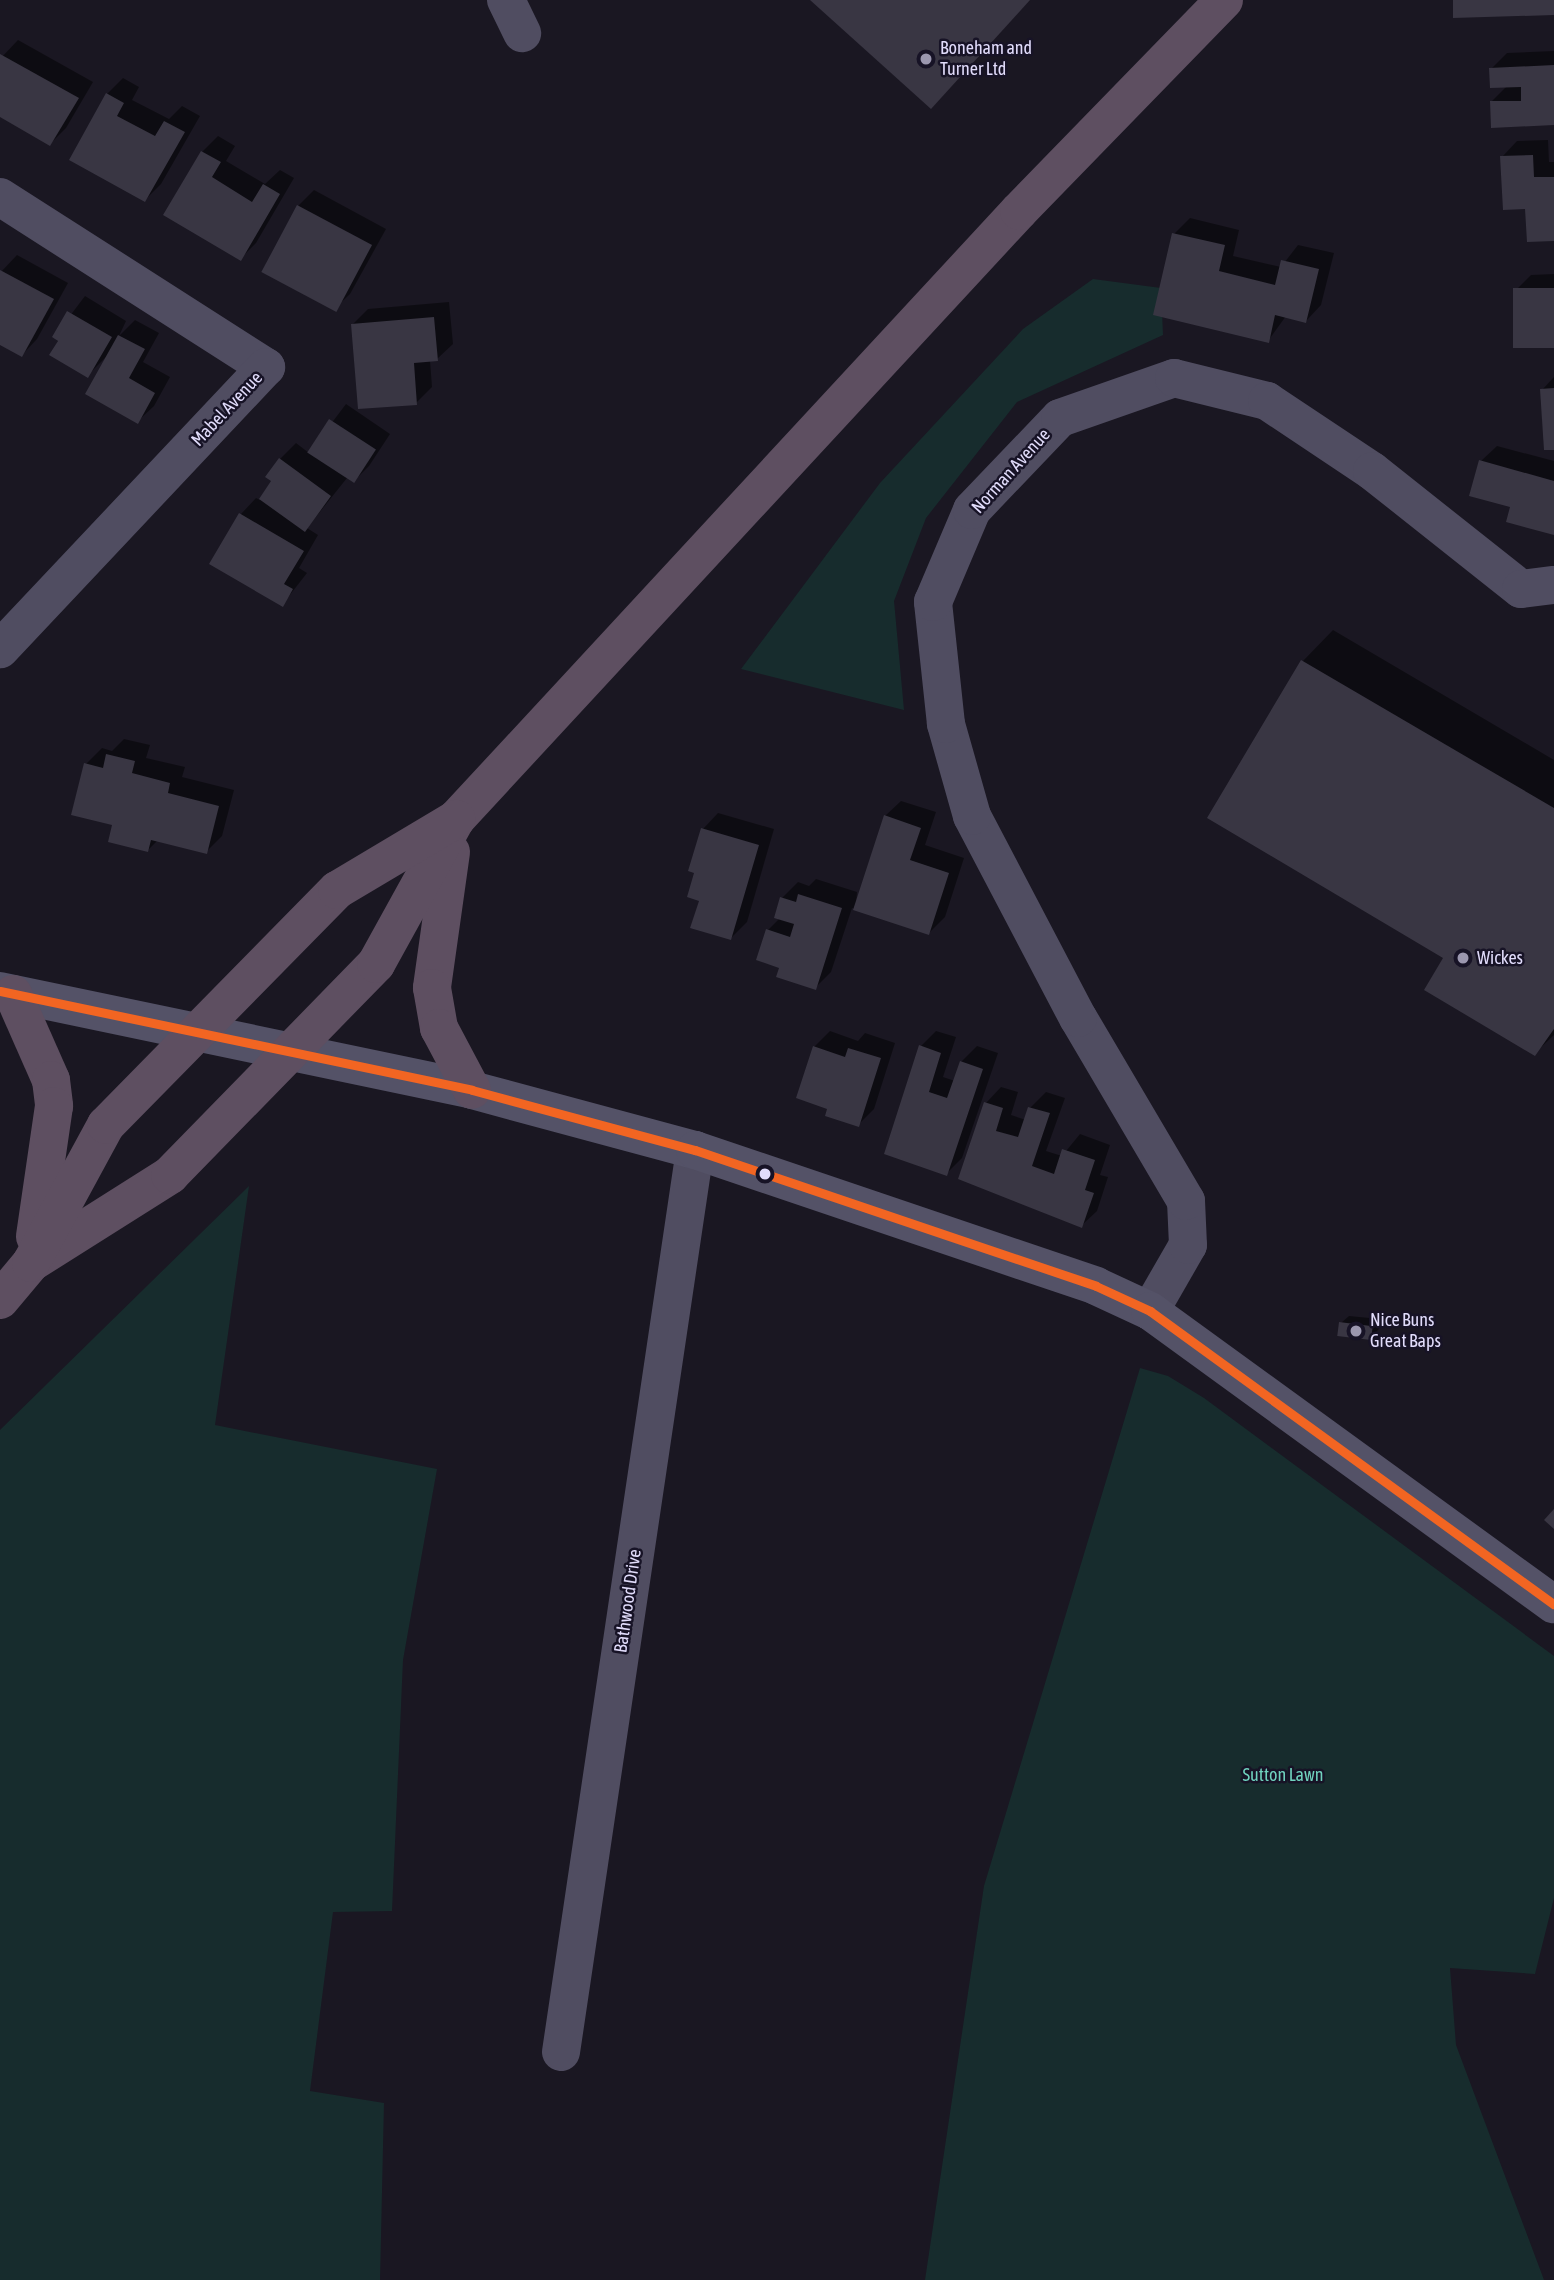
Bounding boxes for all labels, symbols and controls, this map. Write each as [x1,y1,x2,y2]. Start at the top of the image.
place label: Boneham and Turner Ltd [940,38,1032,80]
marker: Boneham and Turner Ltd [918,51,934,67]
street label: Mabel Avenue [187,367,267,451]
street label: Norman Avenue [967,424,1055,518]
place label: Wickes [1477,947,1523,969]
marker: Wickes [1455,950,1471,966]
unlabelled marker [758,1167,772,1181]
place label: Nice Buns Great Baps [1370,1310,1441,1352]
marker: Nice Buns Great Baps [1348,1323,1364,1339]
street label: Bathwood Drive [610,1548,646,1654]
park label: Sutton Lawn [1243,1764,1323,1786]

